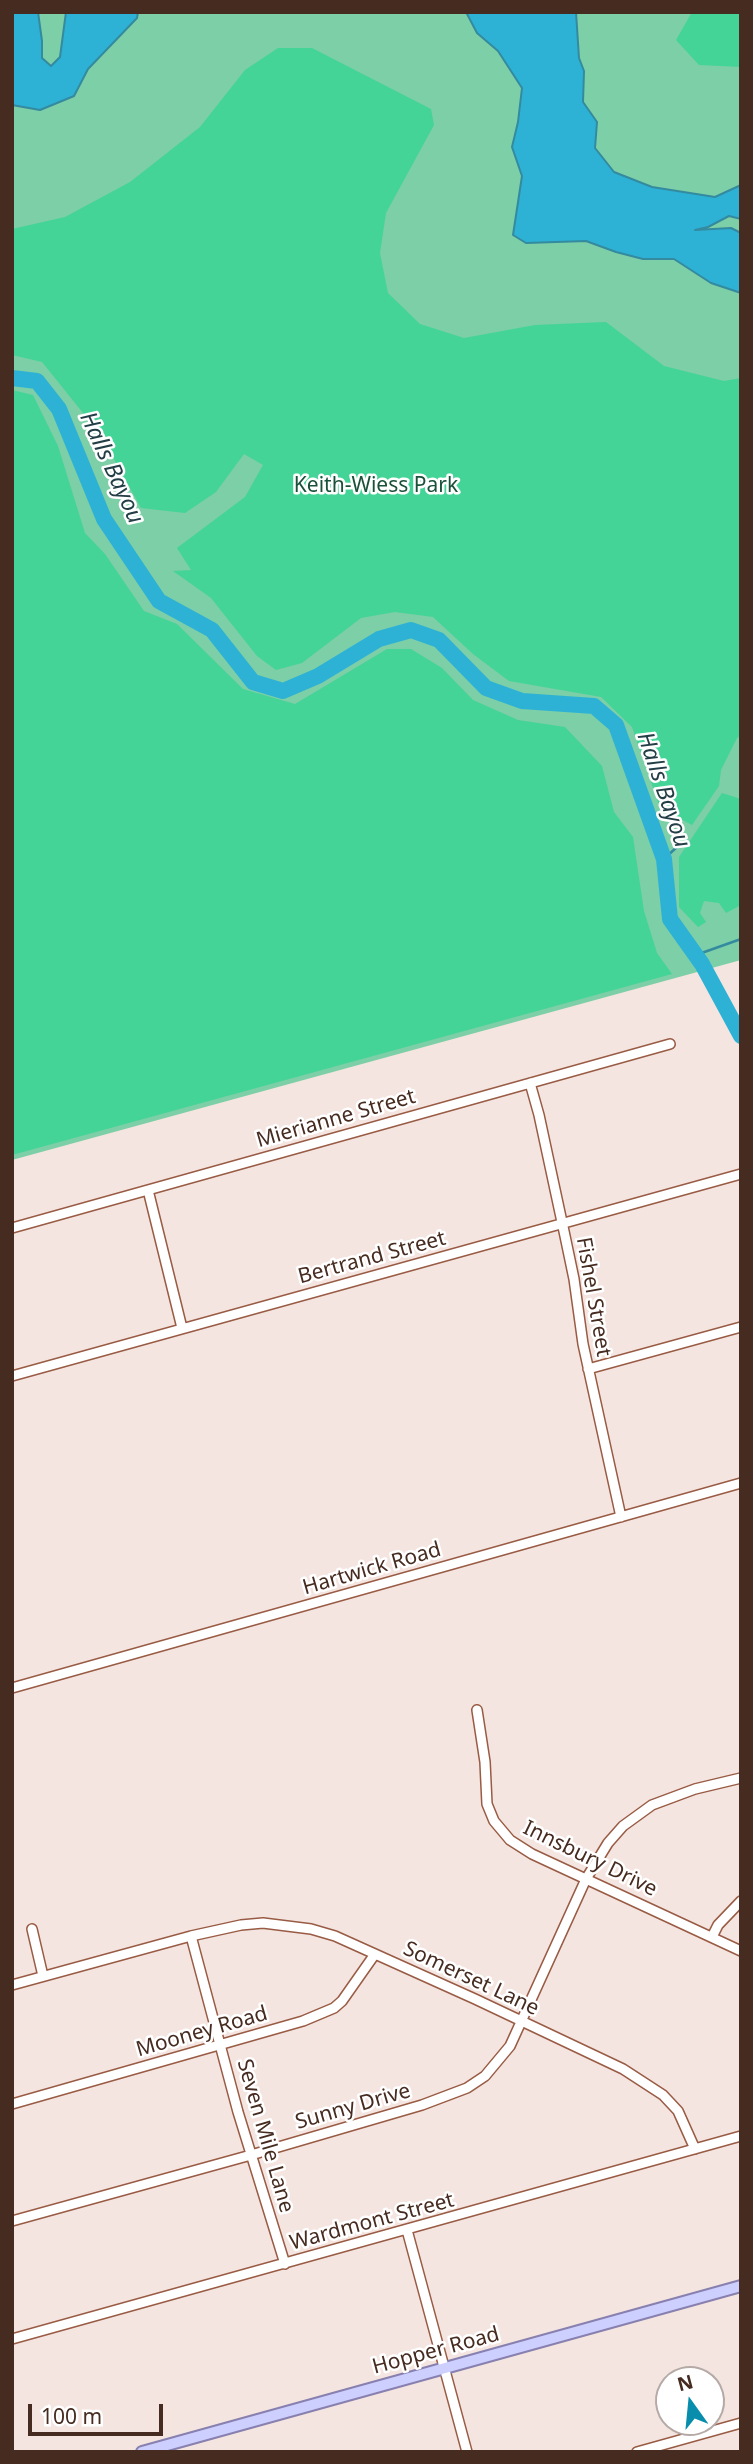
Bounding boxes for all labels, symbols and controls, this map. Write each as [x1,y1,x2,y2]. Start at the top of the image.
water label: Halls Bayou [73,408,149,528]
park label: Keith-Wiess Park [294,473,458,499]
water label: Halls Bayou [630,729,696,851]
street label: Mierianne Street [254,1084,418,1154]
street label: Bertrand Street [295,1226,449,1290]
street label: Fishel Street [570,1235,616,1359]
street label: Hartwick Road [300,1537,444,1601]
street label: Innsbury Drive [519,1816,661,1902]
street label: Somerset Lane [399,1937,543,2021]
street label: Mooney Road [133,2001,271,2063]
street label: Seven Mile Lane [231,2056,299,2216]
street label: Sunny Drive [293,2079,413,2135]
street label: Wardmont Street [287,2188,457,2256]
street label: Hopper Road [370,2322,502,2380]
north arrow [655,2366,725,2436]
text: N [674,2368,696,2397]
scale bar [32,2390,166,2434]
text: 100 m [41,2402,102,2430]

